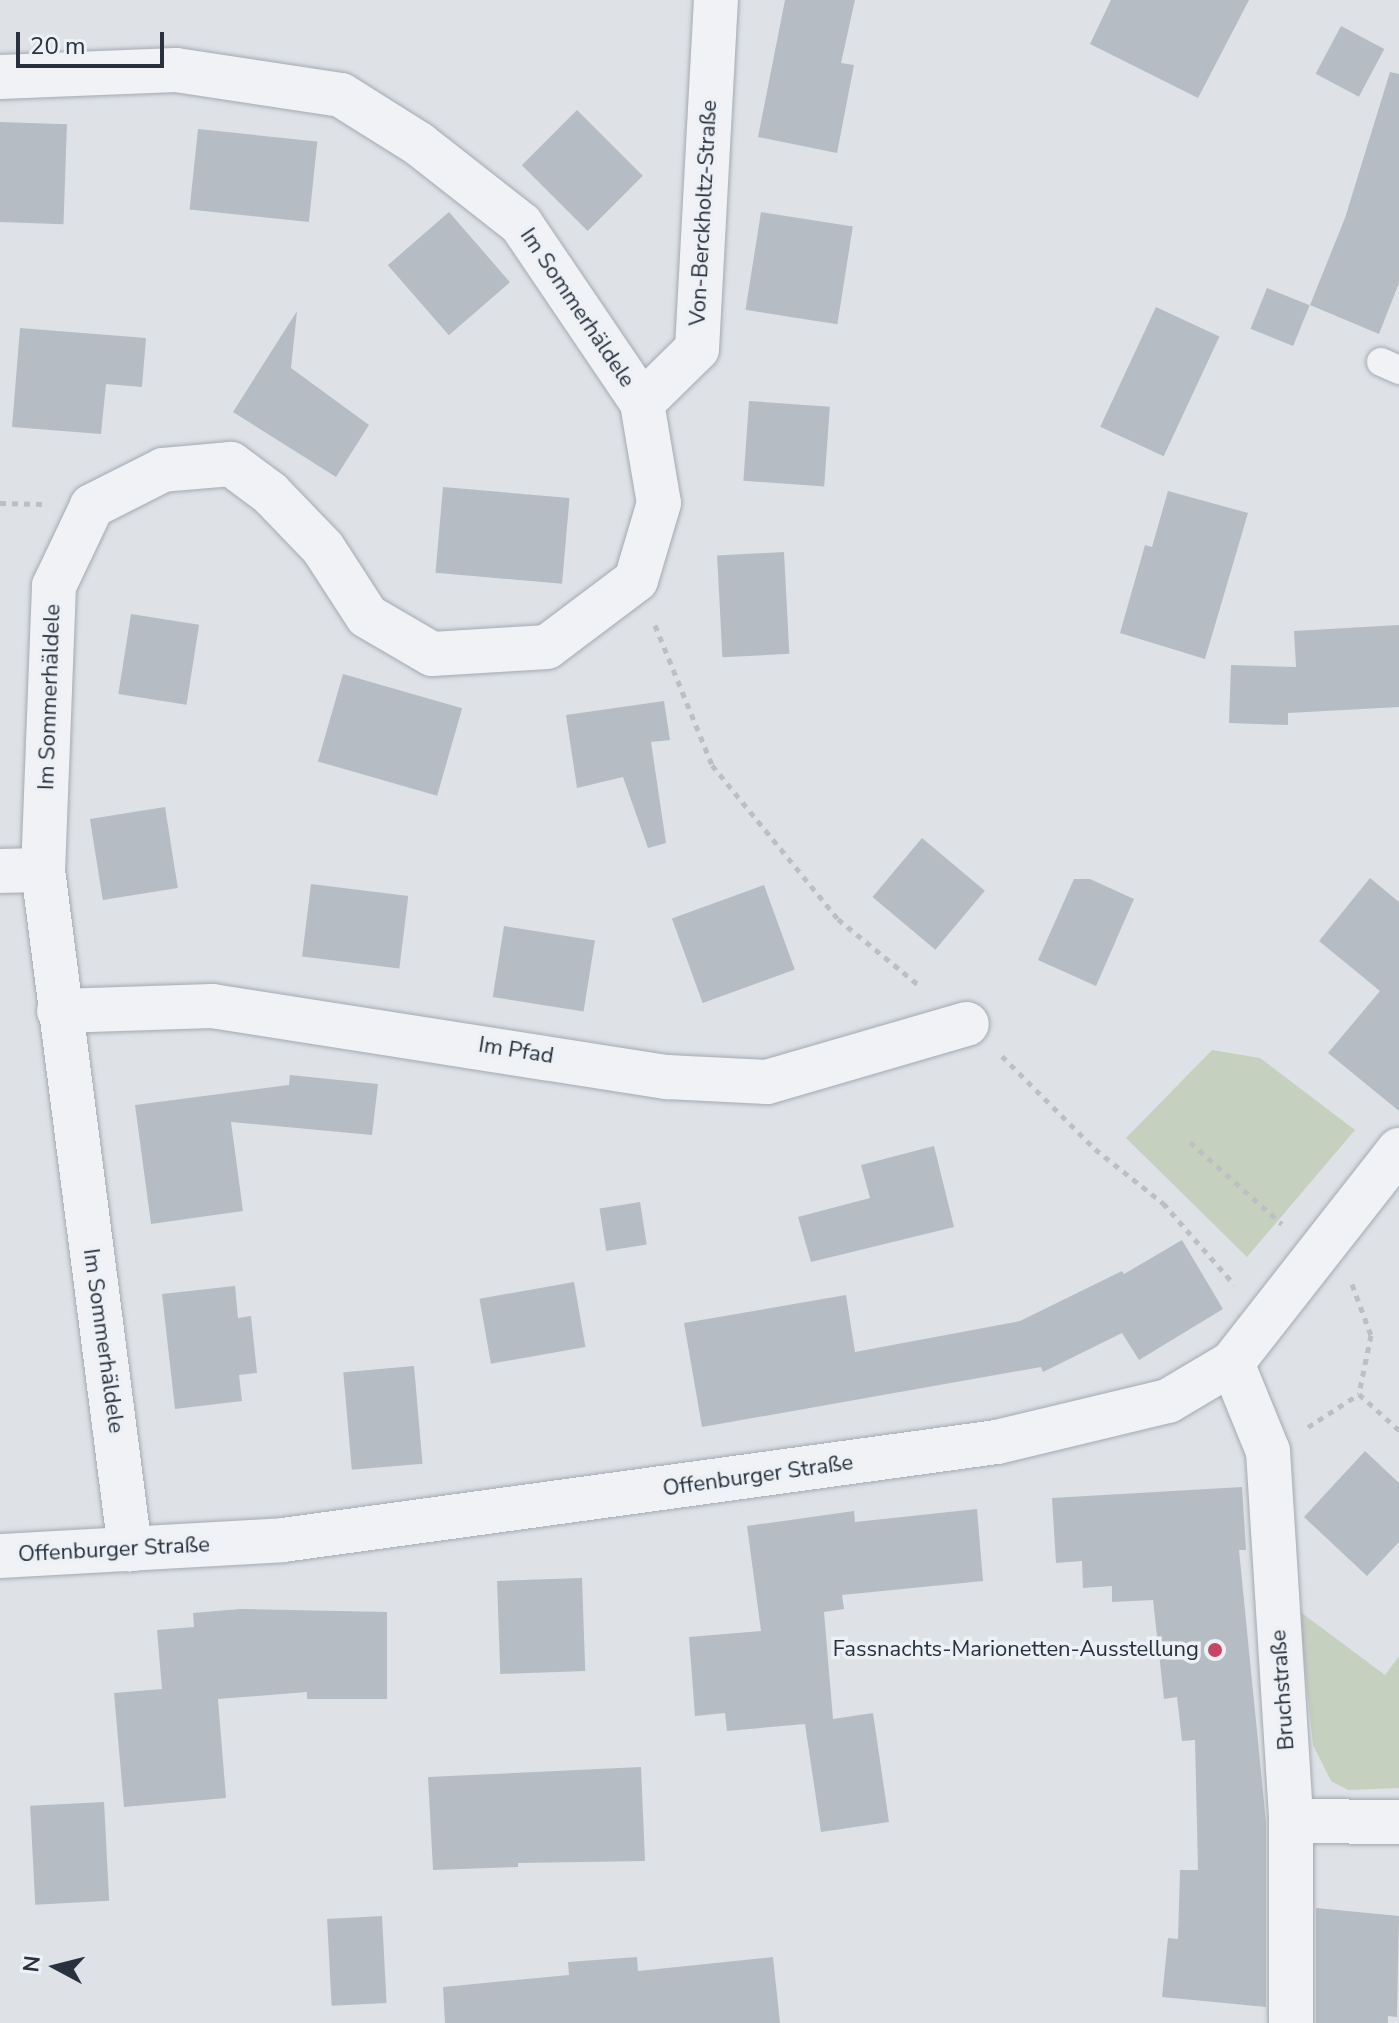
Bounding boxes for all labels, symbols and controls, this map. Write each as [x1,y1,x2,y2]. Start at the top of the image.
scale bar [20,16,168,66]
text: 20 m [30,30,86,62]
street label: Von-Berckholtz-Straße [685,99,723,327]
street label: Im Sommerhäldele [514,223,640,393]
street label: Im Sommerhäldele [34,603,66,791]
street label: Im Pfad [477,1032,555,1070]
street label: Im Sommerhäldele [77,1247,129,1435]
street label: Offenburger Straße [661,1450,855,1502]
street label: Offenburger Straße [17,1532,211,1568]
street label: Bruchstraße [1266,1629,1300,1751]
place label: Fassnachts-Marionetten-Ausstellung [833,1637,1199,1663]
marker: Fassnachts-Marionetten-Ausstellung [1206,1641,1224,1659]
north arrow [16,1927,96,2007]
text: N [16,1954,48,1974]

